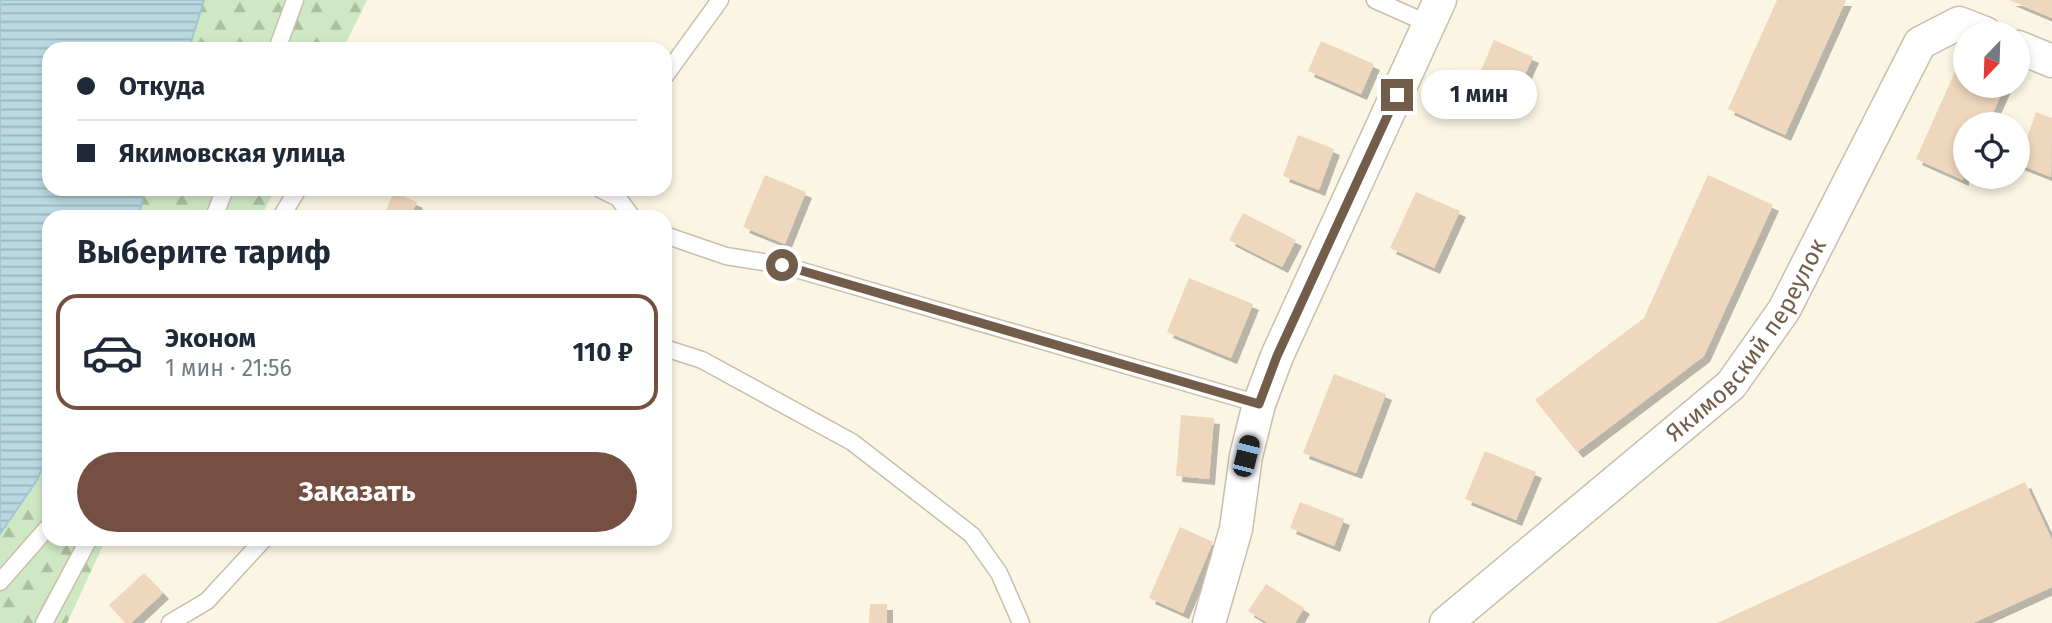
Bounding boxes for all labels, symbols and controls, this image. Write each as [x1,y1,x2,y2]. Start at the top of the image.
north arrow [1953,21,2030,98]
map controls [1953,21,2030,189]
callout: 1 мин [1422,70,1537,119]
text: Откуда [119,71,205,102]
route end [1381,79,1413,111]
text: 1 мин [1450,80,1508,108]
button: locate [1953,112,2030,189]
text: Якимовская улица [119,138,345,169]
text: Выберите тариф [77,233,331,271]
street label: Якимовский переулок [1660,234,1832,447]
route start [766,249,798,281]
icon: car [81,321,144,384]
text: Эконом [165,323,256,354]
text: 110 ₽ [572,337,633,368]
text: 1 мин · 21:56 [165,354,292,382]
car [1231,433,1262,479]
button: Заказать [77,452,637,532]

